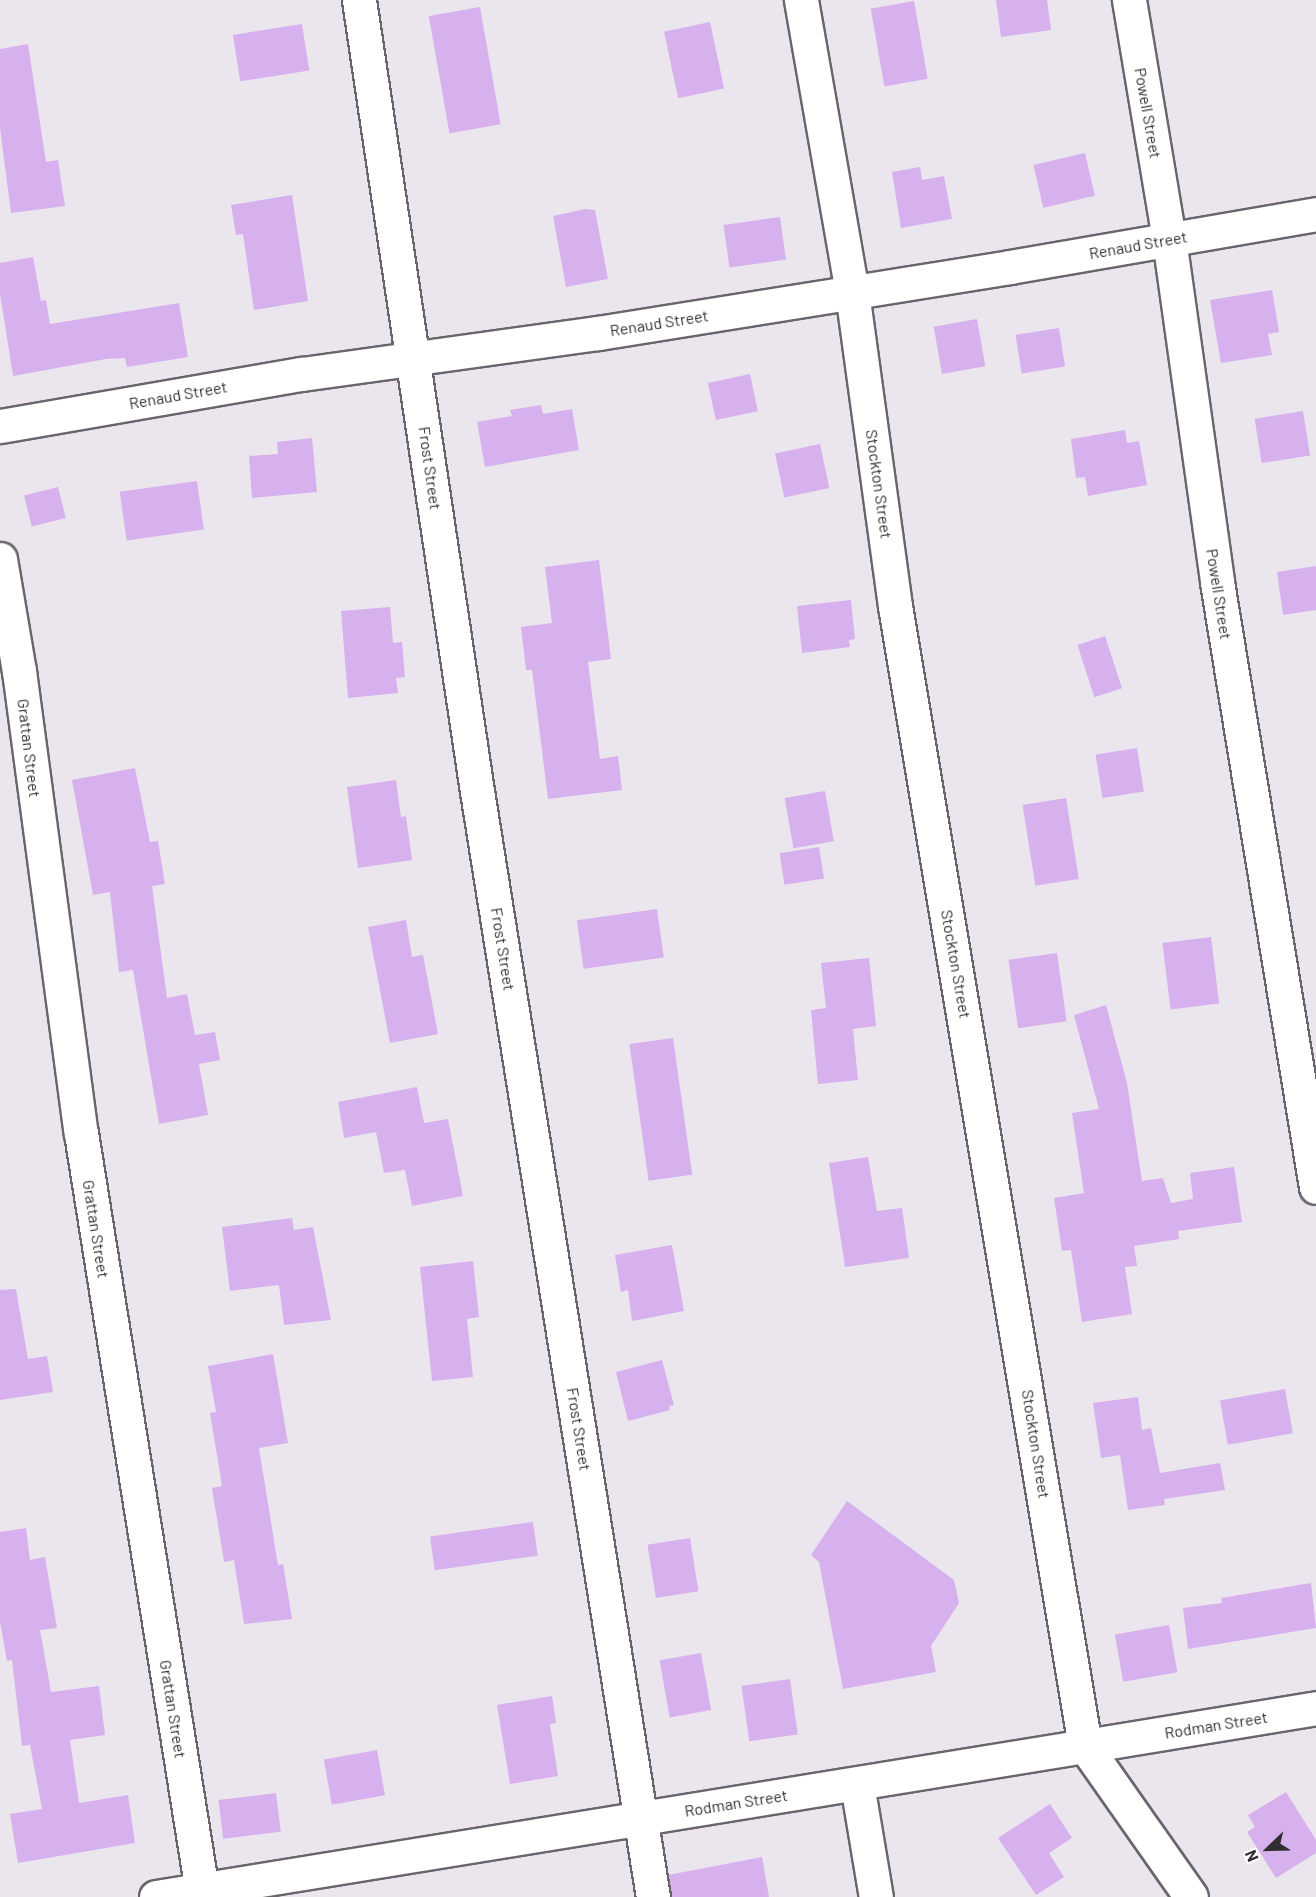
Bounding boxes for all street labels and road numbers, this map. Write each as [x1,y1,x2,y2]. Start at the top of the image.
street label: Powell Street [1131,66,1165,160]
street label: Renaud Street [1087,227,1189,263]
street label: Renaud Street [608,306,710,340]
street label: Renaud Street [127,377,229,413]
street label: Frost Street [415,425,445,511]
street label: Stockton Street [862,428,896,540]
street label: Powell Street [1202,547,1236,641]
street label: Grattan Street [13,698,45,798]
street label: Frost Street [487,906,519,992]
street label: Stockton Street [937,908,975,1020]
street label: Grattan Street [79,1179,113,1279]
street label: Frost Street [563,1386,595,1472]
street label: Stockton Street [1018,1388,1054,1500]
street label: Grattan Street [156,1659,190,1759]
street label: Rodman Street [1163,1707,1269,1743]
street label: Rodman Street [683,1785,789,1821]

